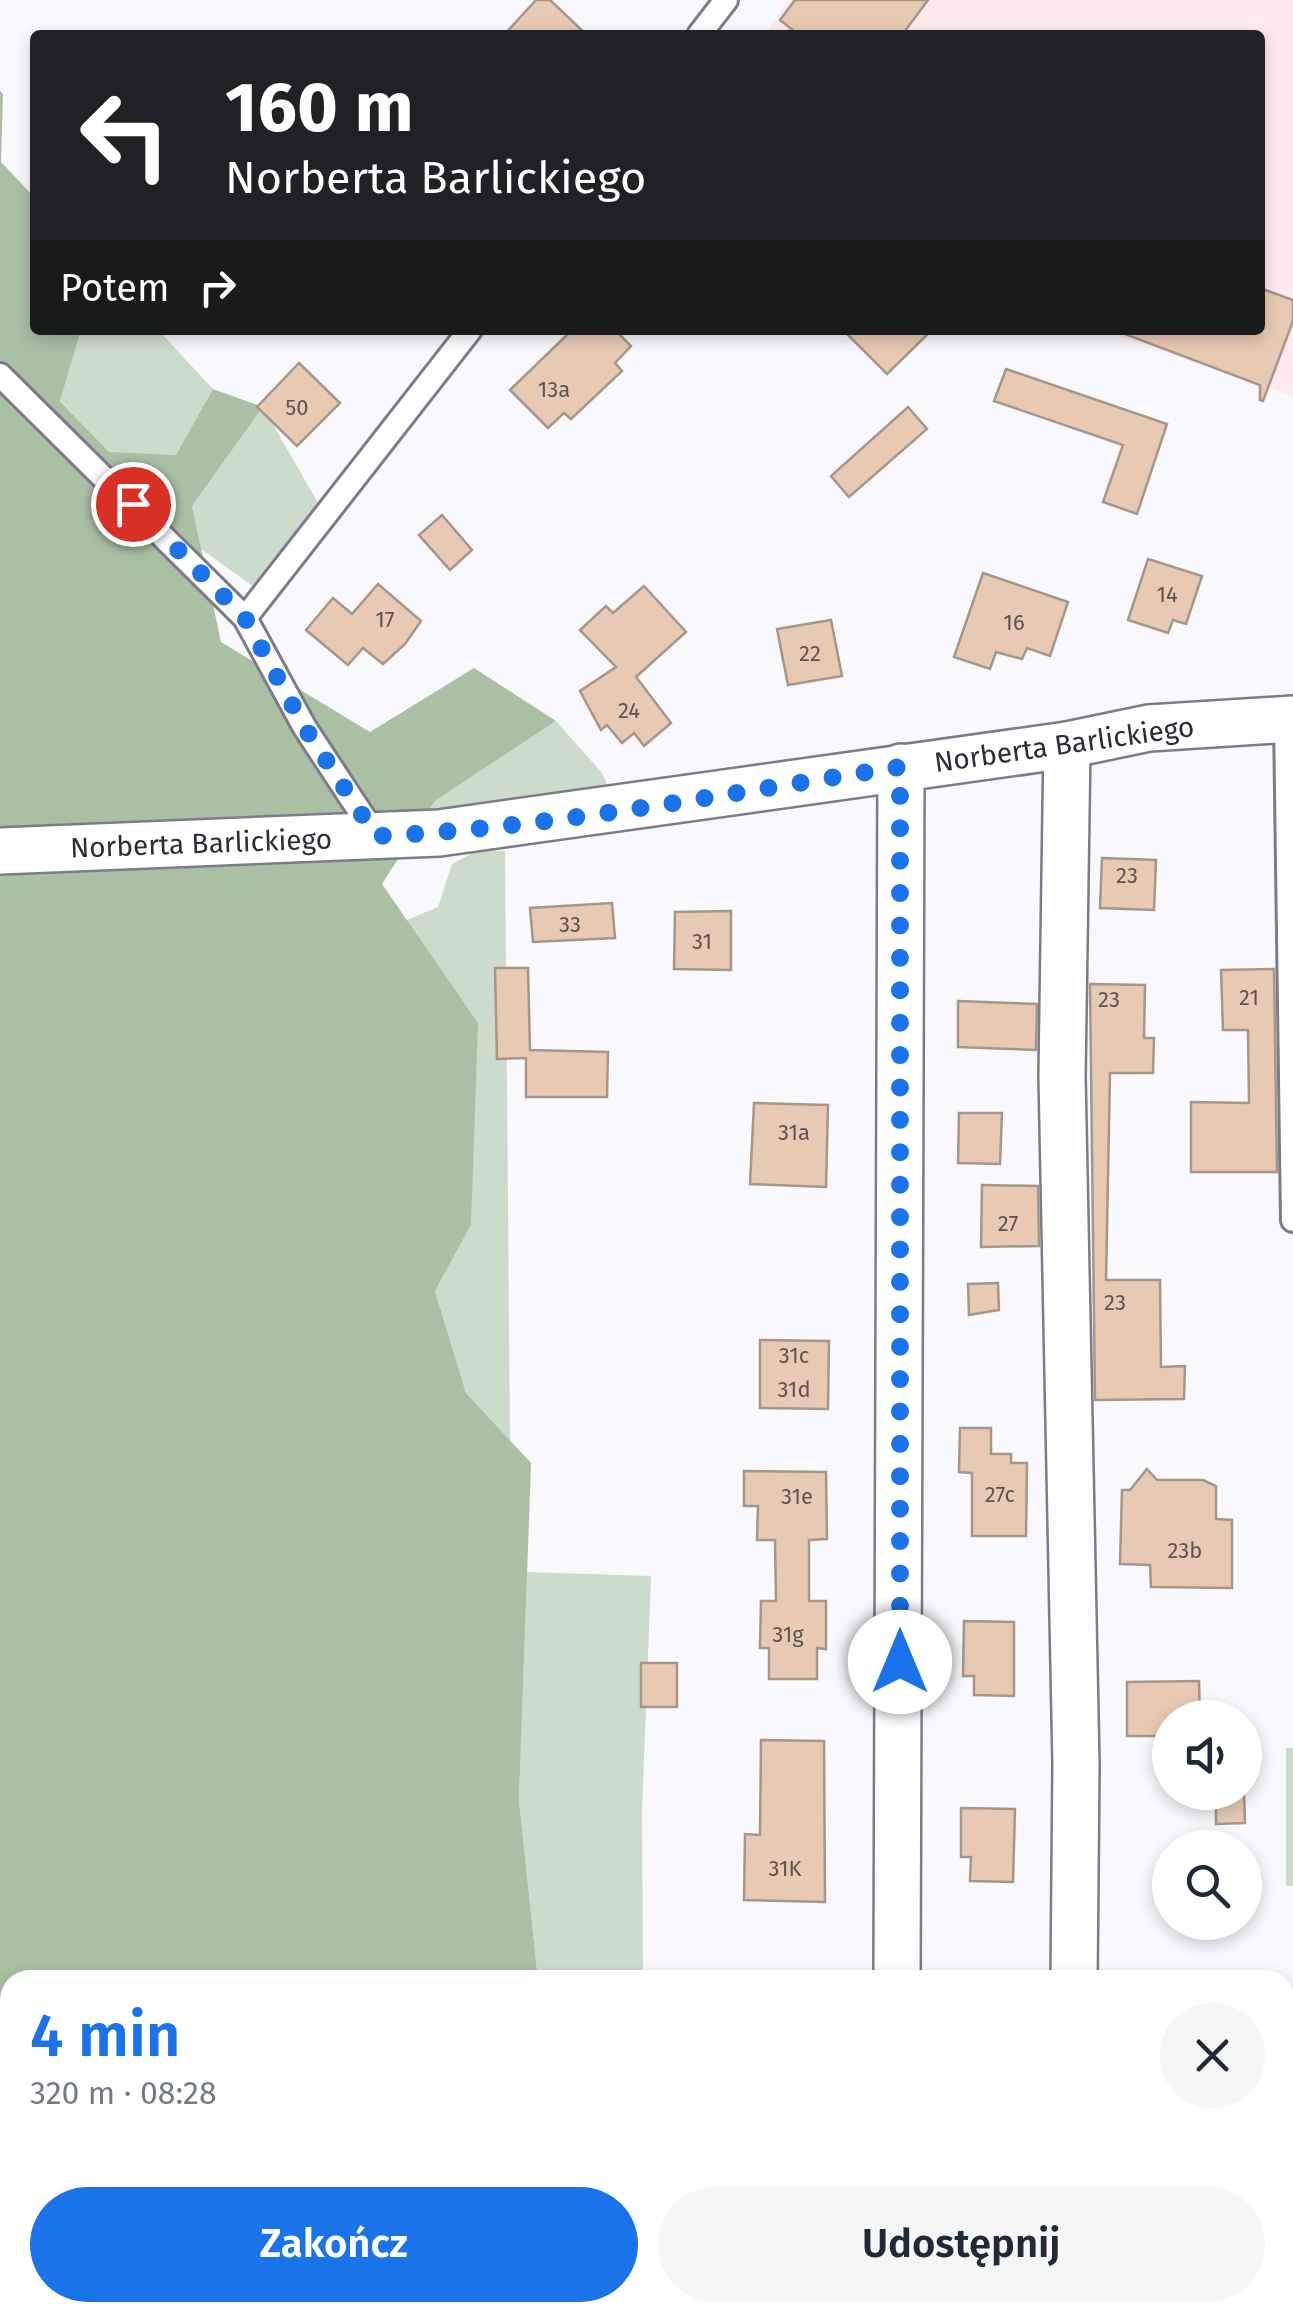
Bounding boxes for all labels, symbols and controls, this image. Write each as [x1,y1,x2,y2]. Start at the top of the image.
text: 160 m [225,66,414,150]
icon: left [60,70,190,200]
text: Norberta Barlickiego [225,151,646,205]
icon: right [190,260,245,315]
text: Potem [60,265,170,311]
house number: 13a [538,376,570,403]
house number: 50 [285,394,309,421]
pin [91,462,176,547]
icon: arrive [106,477,161,532]
house number: 14 [1156,581,1178,608]
house number: 17 [375,606,395,633]
house number: 16 [1003,609,1025,636]
house number: 22 [799,640,821,667]
house number: 24 [618,697,640,724]
street label: Norberta Barlickiego [932,710,1196,779]
street label: Norberta Barlickiego [69,822,333,865]
house number: 23 [1116,862,1138,889]
house number: 33 [559,911,581,938]
house number: 31 [692,928,712,955]
house number: 21 [1239,984,1259,1011]
house number: 23 [1098,986,1120,1013]
house number: 31a [778,1119,810,1146]
house number: 27 [998,1210,1018,1237]
house number: 23 [1104,1289,1126,1316]
house number: 31c [779,1342,809,1369]
house number: 31d [777,1376,811,1403]
house number: 27c [985,1481,1015,1508]
house number: 31e [781,1483,813,1510]
house number: 23b [1168,1537,1202,1564]
position arrow [848,1610,952,1714]
house number: 31g [772,1621,804,1648]
map controls [1152,1700,1262,1940]
button: sound [1152,1700,1262,1810]
button: search [1152,1830,1262,1940]
house number: 31K [769,1855,801,1882]
text: 4 min [30,2000,181,2072]
button: close [1160,2003,1265,2108]
text: 320 m · 08:28 [30,2074,217,2112]
button: Zakończ [30,2187,638,2302]
button: Udostępnij [658,2187,1265,2302]

